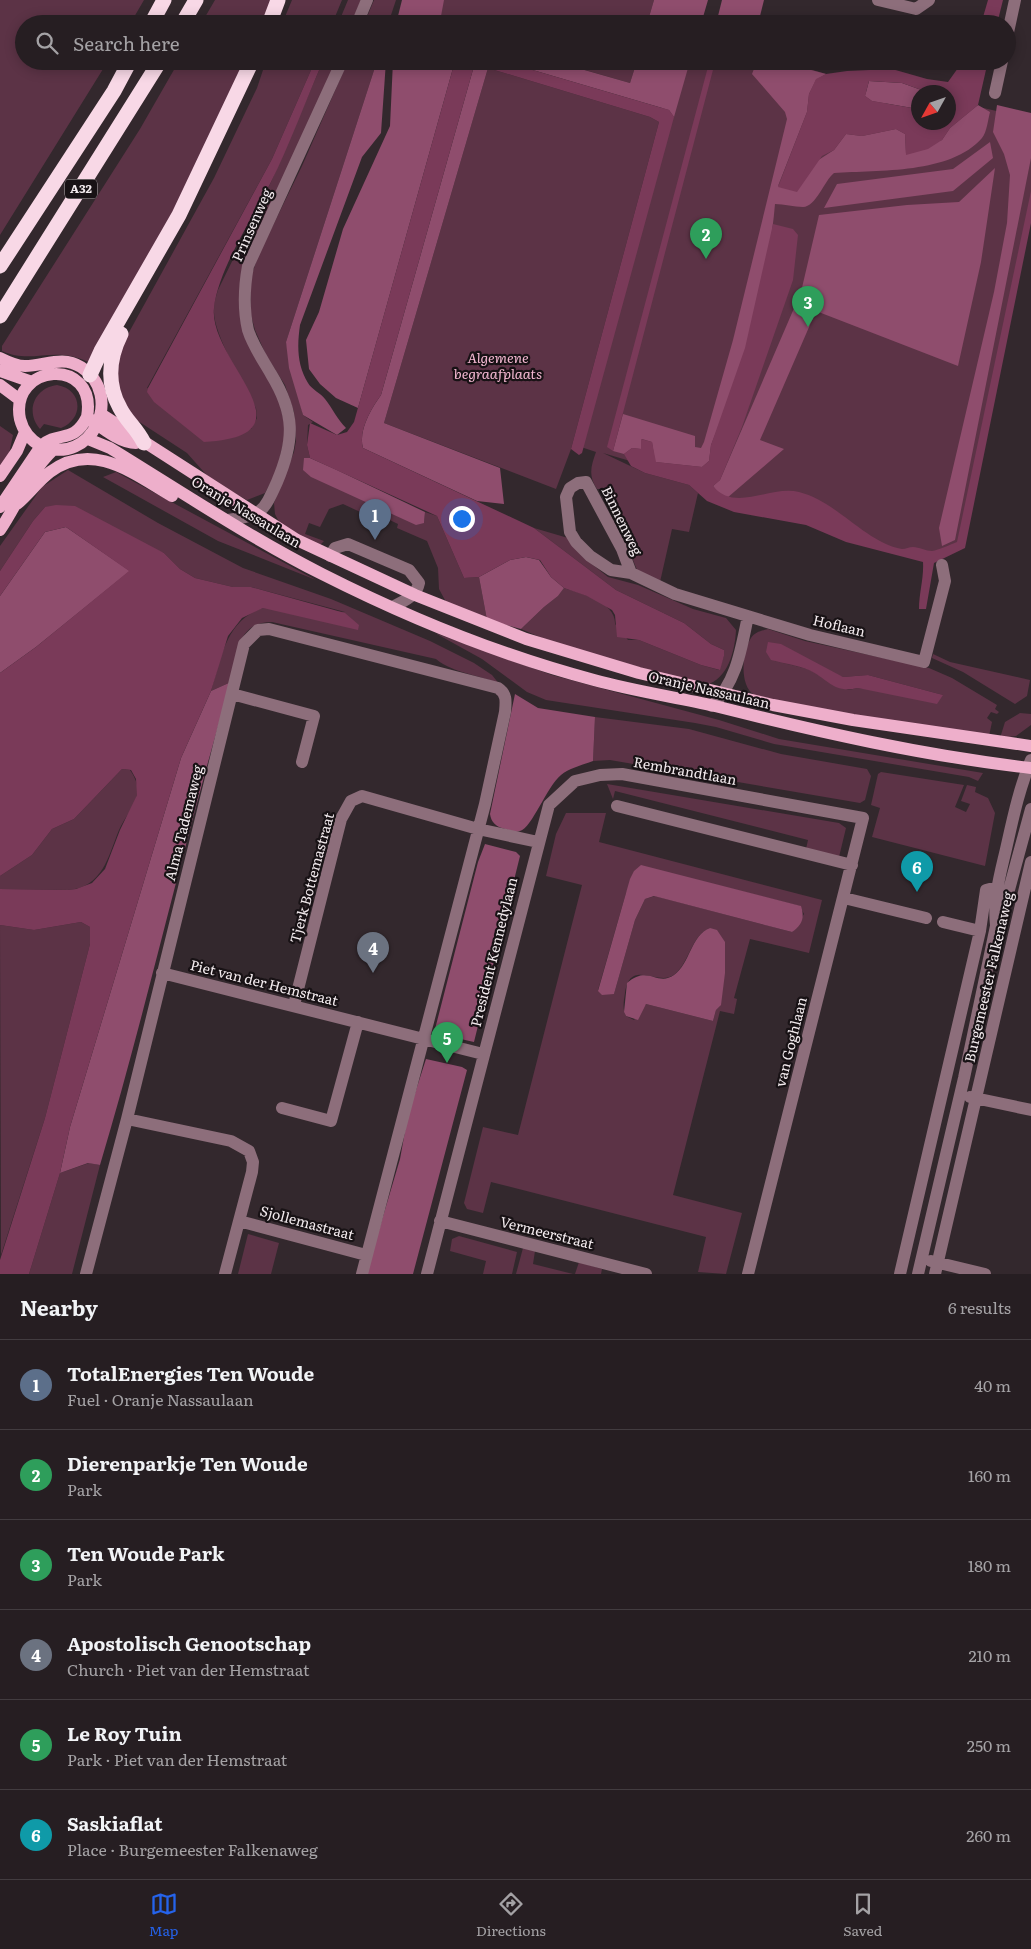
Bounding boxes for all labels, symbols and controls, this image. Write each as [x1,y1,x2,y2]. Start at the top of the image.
search box [15,15,1016,70]
icon: search [33,29,61,57]
text: Search here [73,29,180,57]
north arrow [911,85,956,130]
road number: A32 [65,180,97,198]
street label: Prinsenweg [226,185,276,264]
pin: 2 [690,218,722,259]
pin: 3 [792,286,824,327]
park label: Algemene begraafplaats [454,347,542,383]
street label: Oranje Nassaulaan [188,471,305,552]
street label: Binnenweg [597,482,648,559]
pin: 1 [359,499,391,540]
your location [449,506,475,532]
street label: Hoflaan [811,609,867,641]
street label: Oranje Nassaulaan [646,665,772,713]
street label: Rembrandtlaan [632,751,738,789]
street label: Alma Tademaweg [159,763,207,883]
street label: Tjerk Bottemastraat [284,810,338,945]
pin: 6 [901,851,933,892]
street label: President Kennedylaan [465,875,521,1029]
street label: Burgemeester Falkenaweg [959,889,1017,1064]
pin: 4 [357,932,389,973]
street label: Piet van der Hemstraat [188,954,341,1010]
street label: van Goghlaan [769,995,811,1089]
pin: 5 [431,1022,463,1063]
street label: Sjollemastraat [258,1200,357,1244]
street label: Vermeerstraat [498,1211,596,1253]
text: Nearby [20,1291,98,1322]
text: 6 results [948,1295,1011,1319]
text: TotalEnergies Ten Woude [67,1359,314,1387]
text: 1 [33,1373,39,1397]
text: 40 m [974,1373,1011,1397]
text: Fuel · Oranje Nassaulaan [67,1387,254,1411]
text: Dierenparkje Ten Woude [67,1449,308,1477]
text: 2 [32,1463,40,1487]
text: 160 m [968,1463,1011,1487]
text: Park [67,1477,102,1501]
text: Ten Woude Park [67,1539,224,1567]
text: 3 [32,1553,40,1577]
text: 180 m [968,1553,1011,1577]
text: Park [67,1567,102,1591]
text: Apostolisch Genootschap [67,1629,311,1657]
text: 4 [31,1643,41,1667]
text: 210 m [968,1643,1011,1667]
text: Church · Piet van der Hemstraat [67,1657,309,1681]
text: Le Roy Tuin [67,1719,182,1747]
text: 5 [32,1733,40,1757]
text: 250 m [967,1733,1011,1757]
text: Park · Piet van der Hemstraat [67,1747,287,1771]
text: Saskiaflat [67,1809,163,1837]
text: 6 [31,1823,41,1847]
text: 260 m [966,1823,1011,1847]
text: Place · Burgemeester Falkenaweg [67,1837,318,1861]
tab: Map [149,1890,179,1940]
tab: Directions [476,1890,546,1940]
tab: Saved [843,1890,882,1940]

